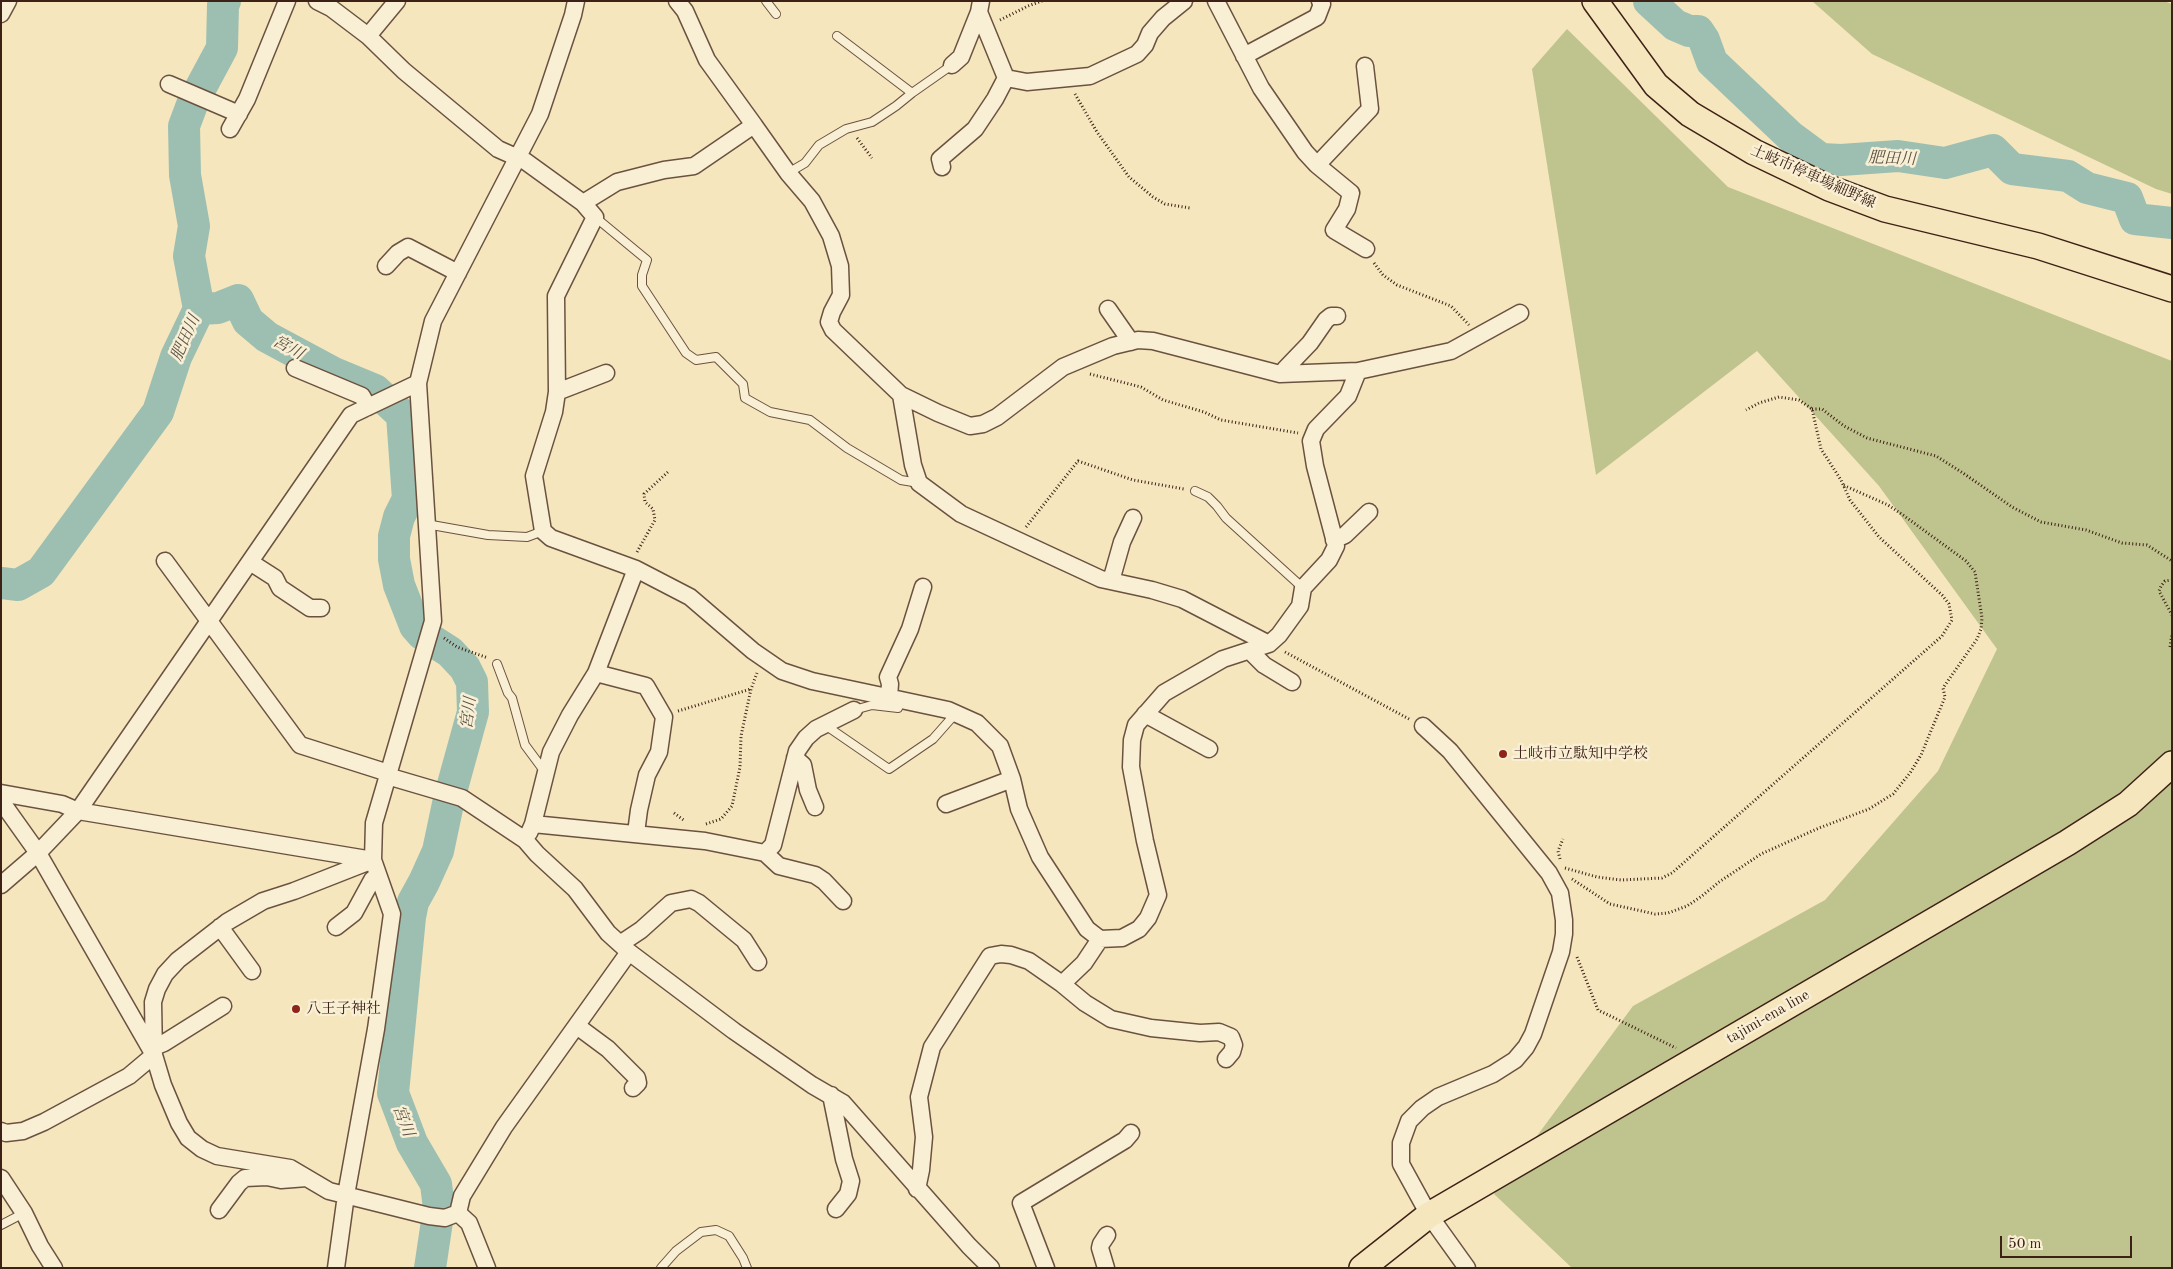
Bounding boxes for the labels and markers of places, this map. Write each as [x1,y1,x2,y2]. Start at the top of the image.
place label: 土岐市立駄知中学校 [1513,745,1648,763]
marker: 土岐市立駄知中学校 [1497,748,1509,760]
place label: 八王子神社 [306,1000,381,1018]
marker: 八王子神社 [290,1003,302,1015]

